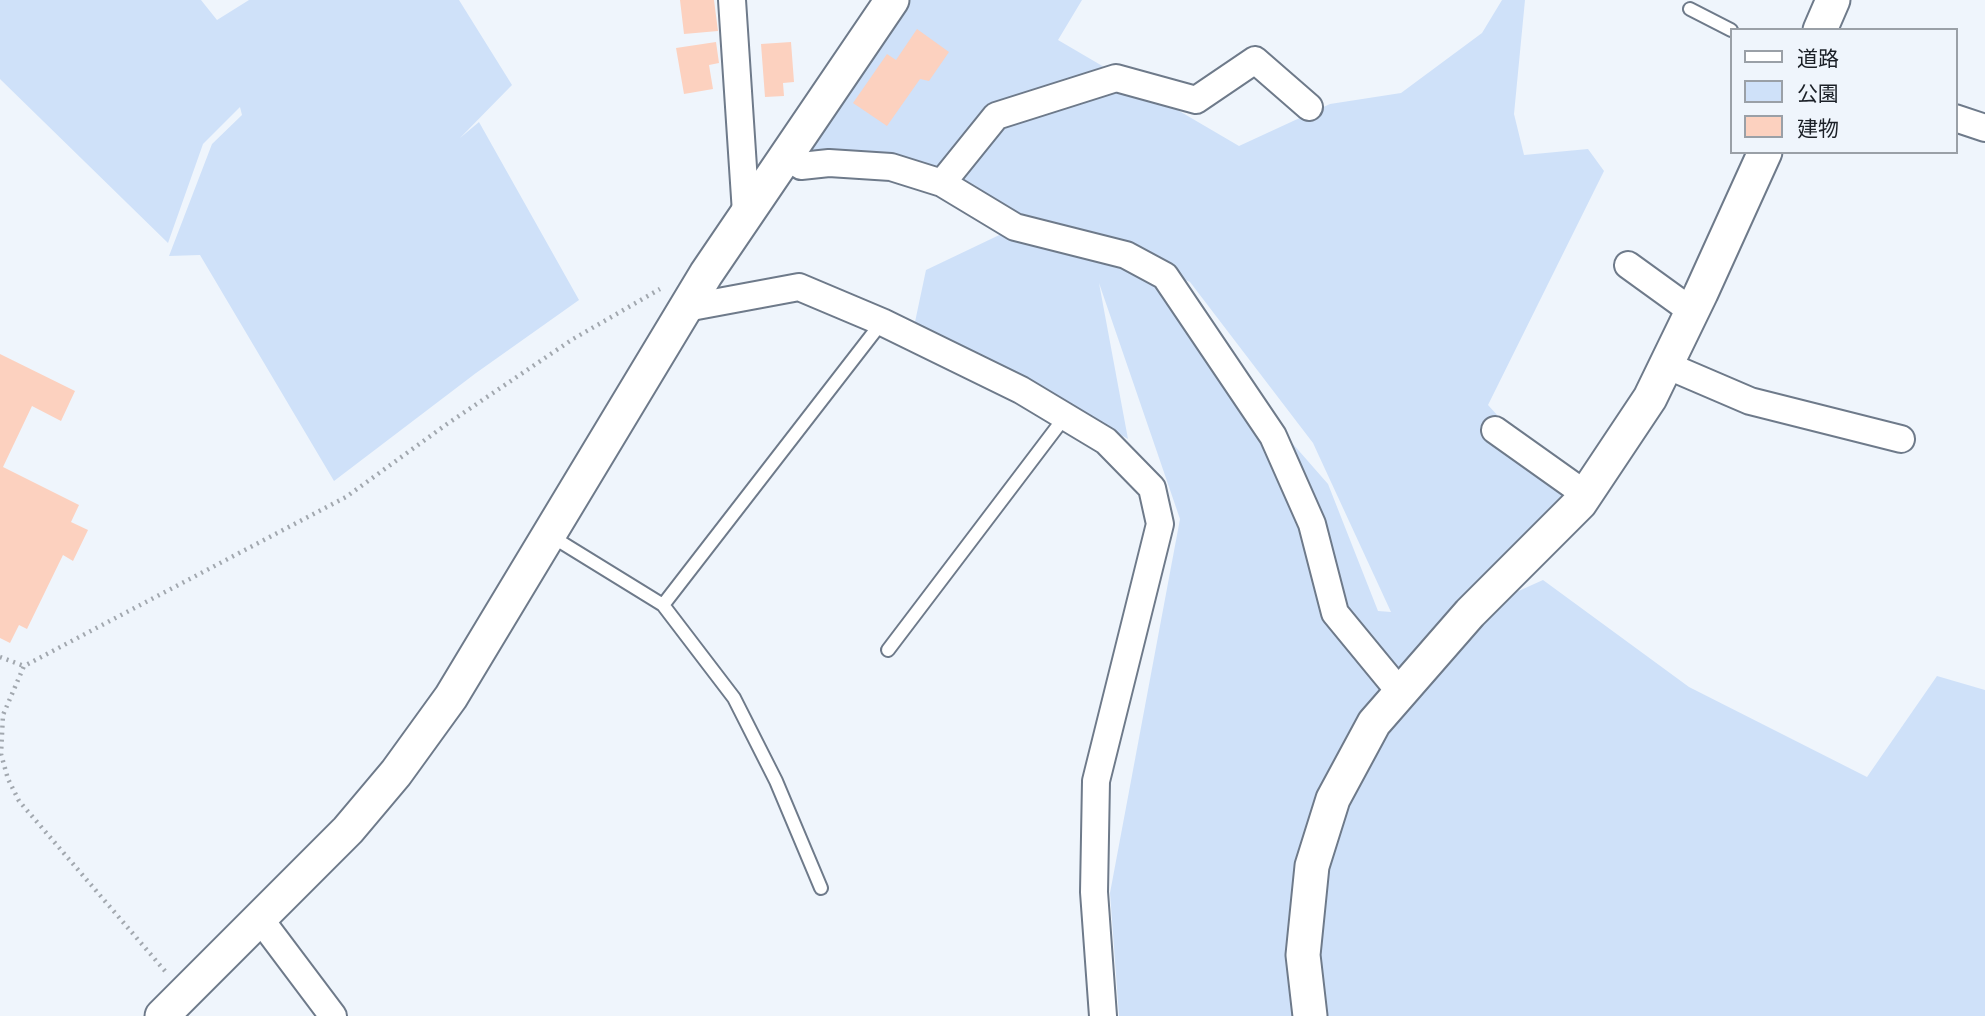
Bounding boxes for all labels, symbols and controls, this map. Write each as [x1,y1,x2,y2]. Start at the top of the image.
legend [1730,28,1957,154]
text: 道路 [1797,46,1839,70]
text: 公園 [1797,81,1839,105]
text: 建物 [1797,116,1839,140]

